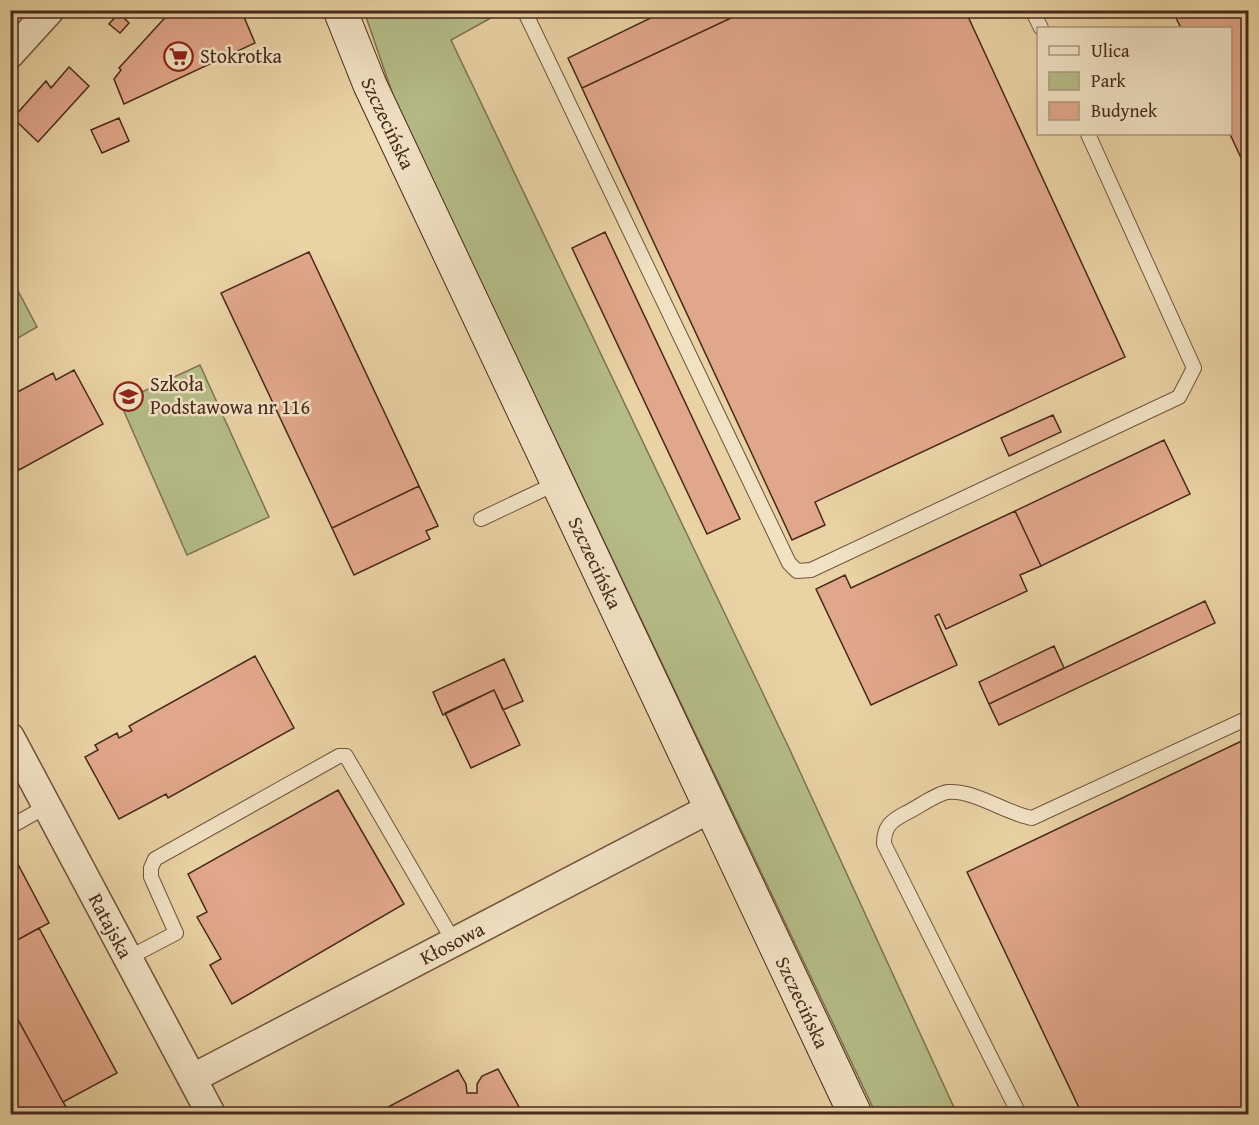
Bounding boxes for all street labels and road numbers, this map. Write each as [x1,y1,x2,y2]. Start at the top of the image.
street label: Szczecińska [354,73,423,174]
street label: Szczecińska [561,512,630,614]
street label: Ratajska [82,888,141,964]
street label: Kłosowa [414,914,490,971]
street label: Szczecińska [769,951,837,1054]

